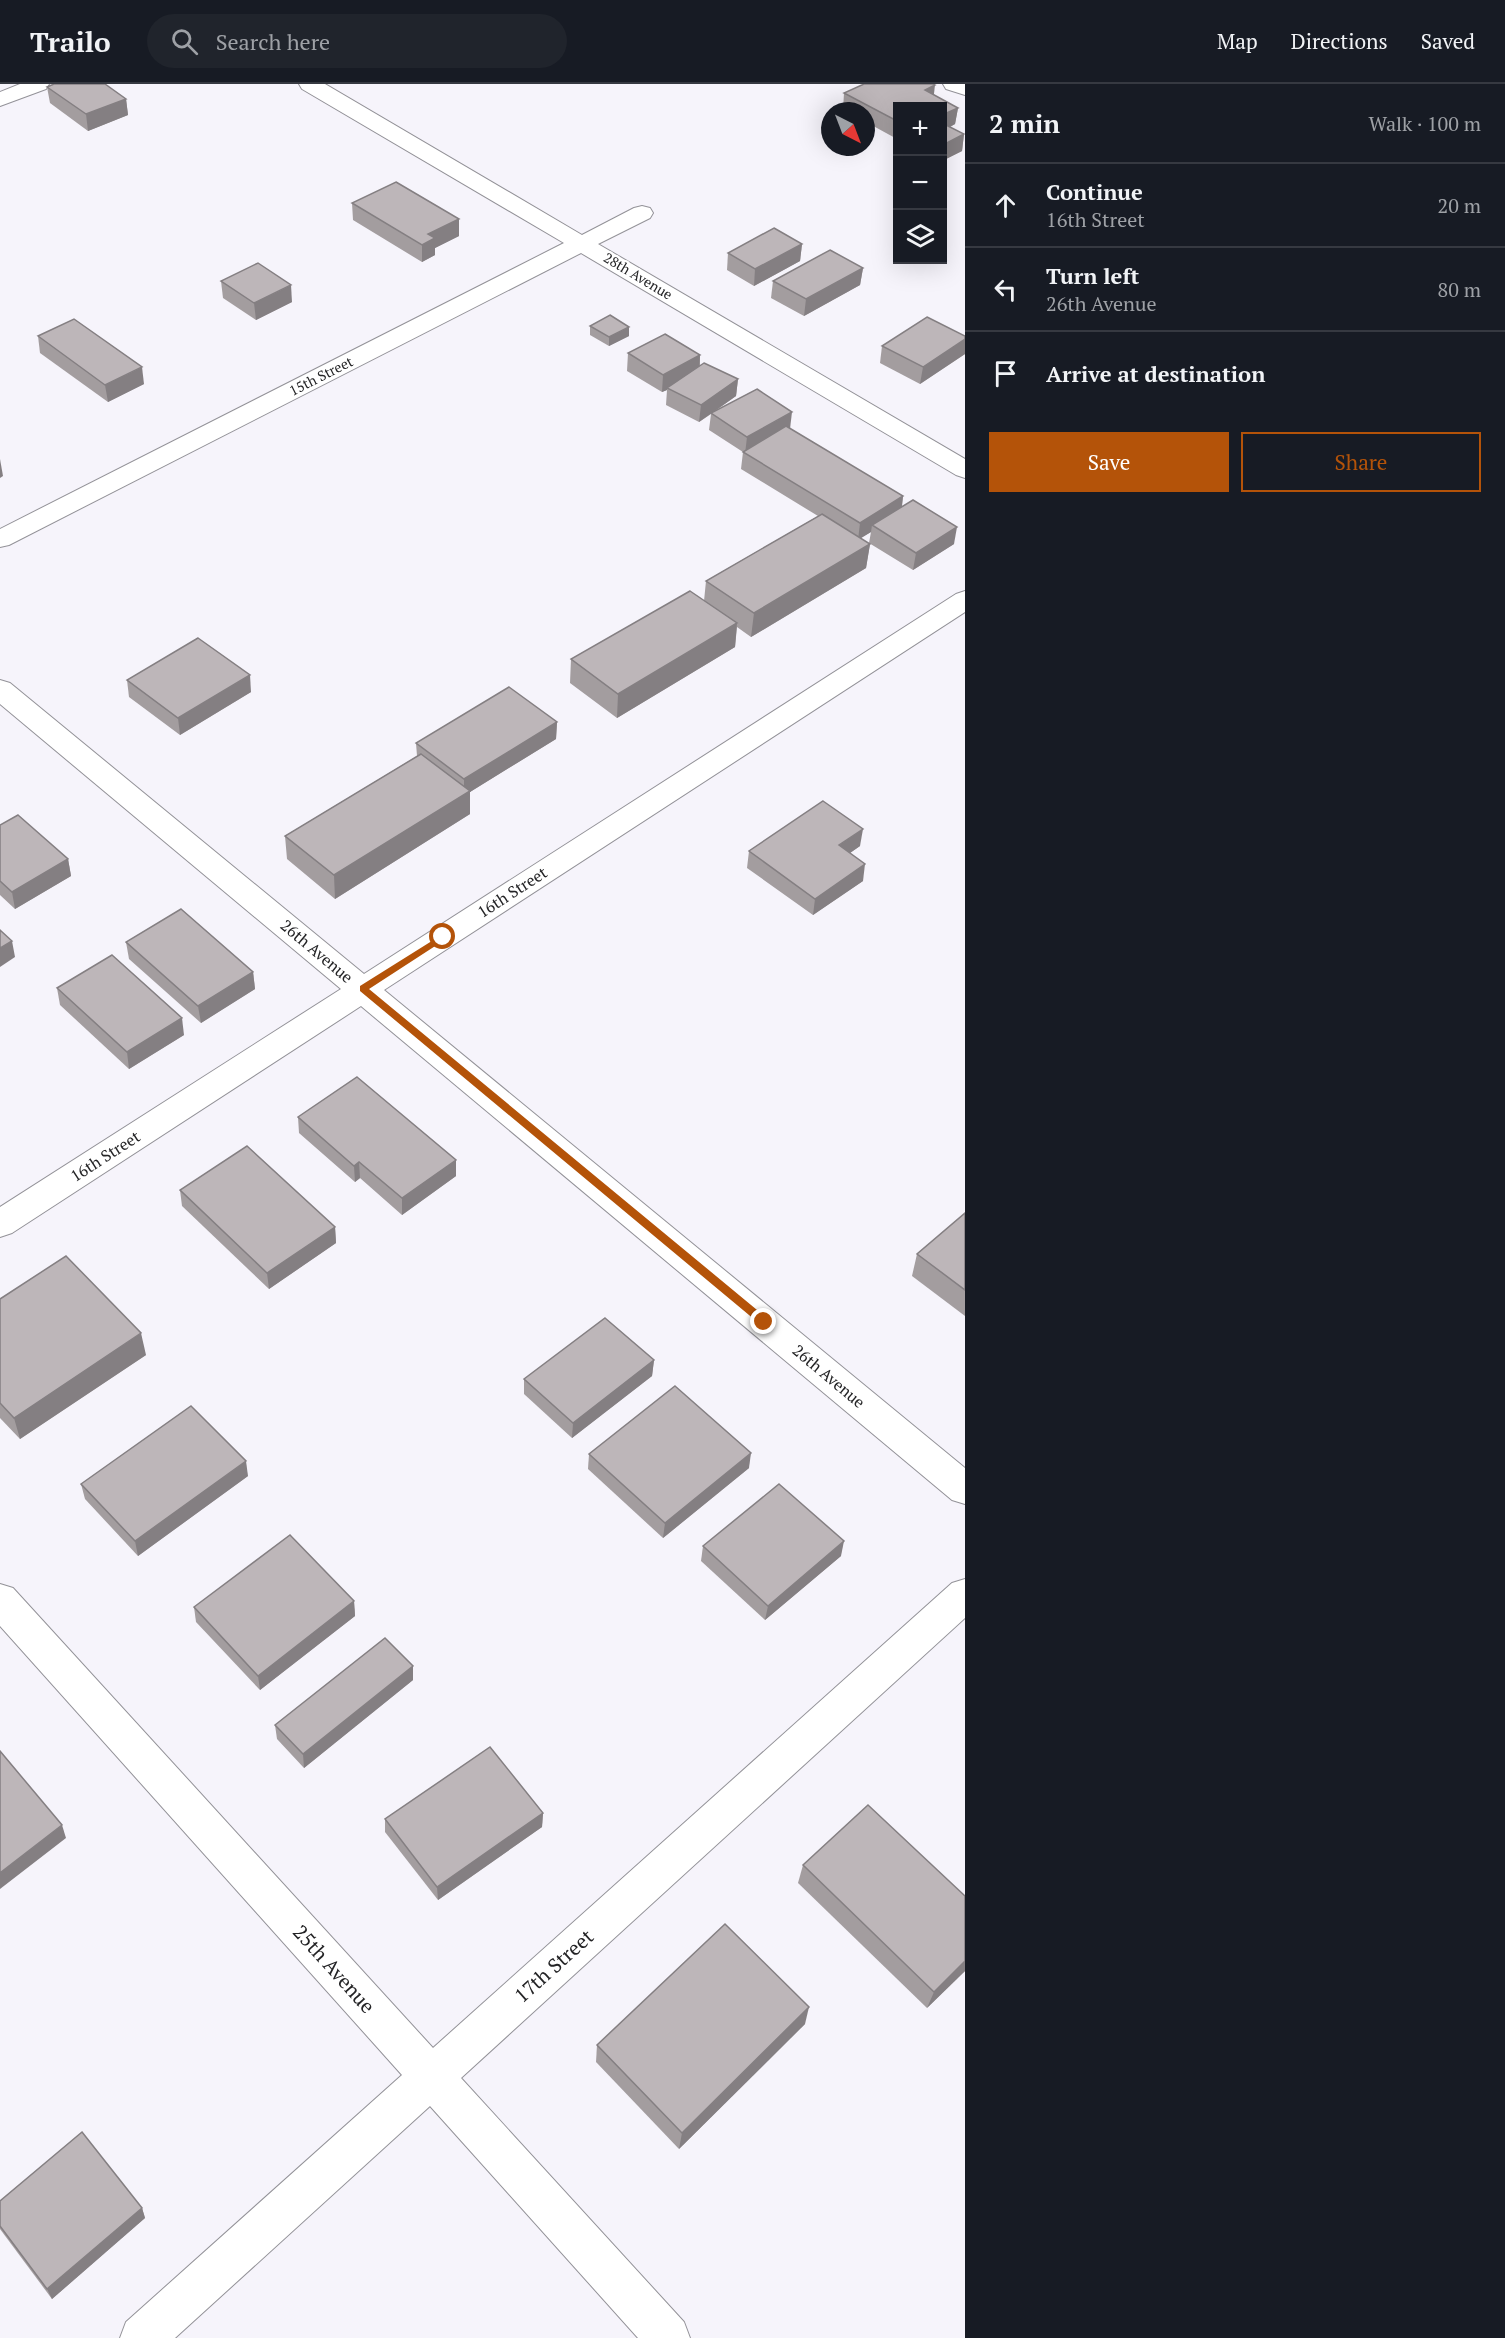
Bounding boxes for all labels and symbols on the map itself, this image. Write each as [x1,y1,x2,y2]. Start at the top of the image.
north arrow [821,102,875,156]
street label: 28th Avenue [600,248,676,304]
street label: 15th Street [286,351,357,400]
street label: 16th Street [473,861,551,923]
street label: 26th Avenue [276,914,358,988]
route start [429,923,455,949]
street label: 16th Street [66,1125,144,1187]
route end [750,1308,776,1334]
street label: 26th Avenue [788,1339,870,1413]
street label: 25th Avenue [287,1919,381,2019]
street label: 17th Street [508,1922,599,2008]

